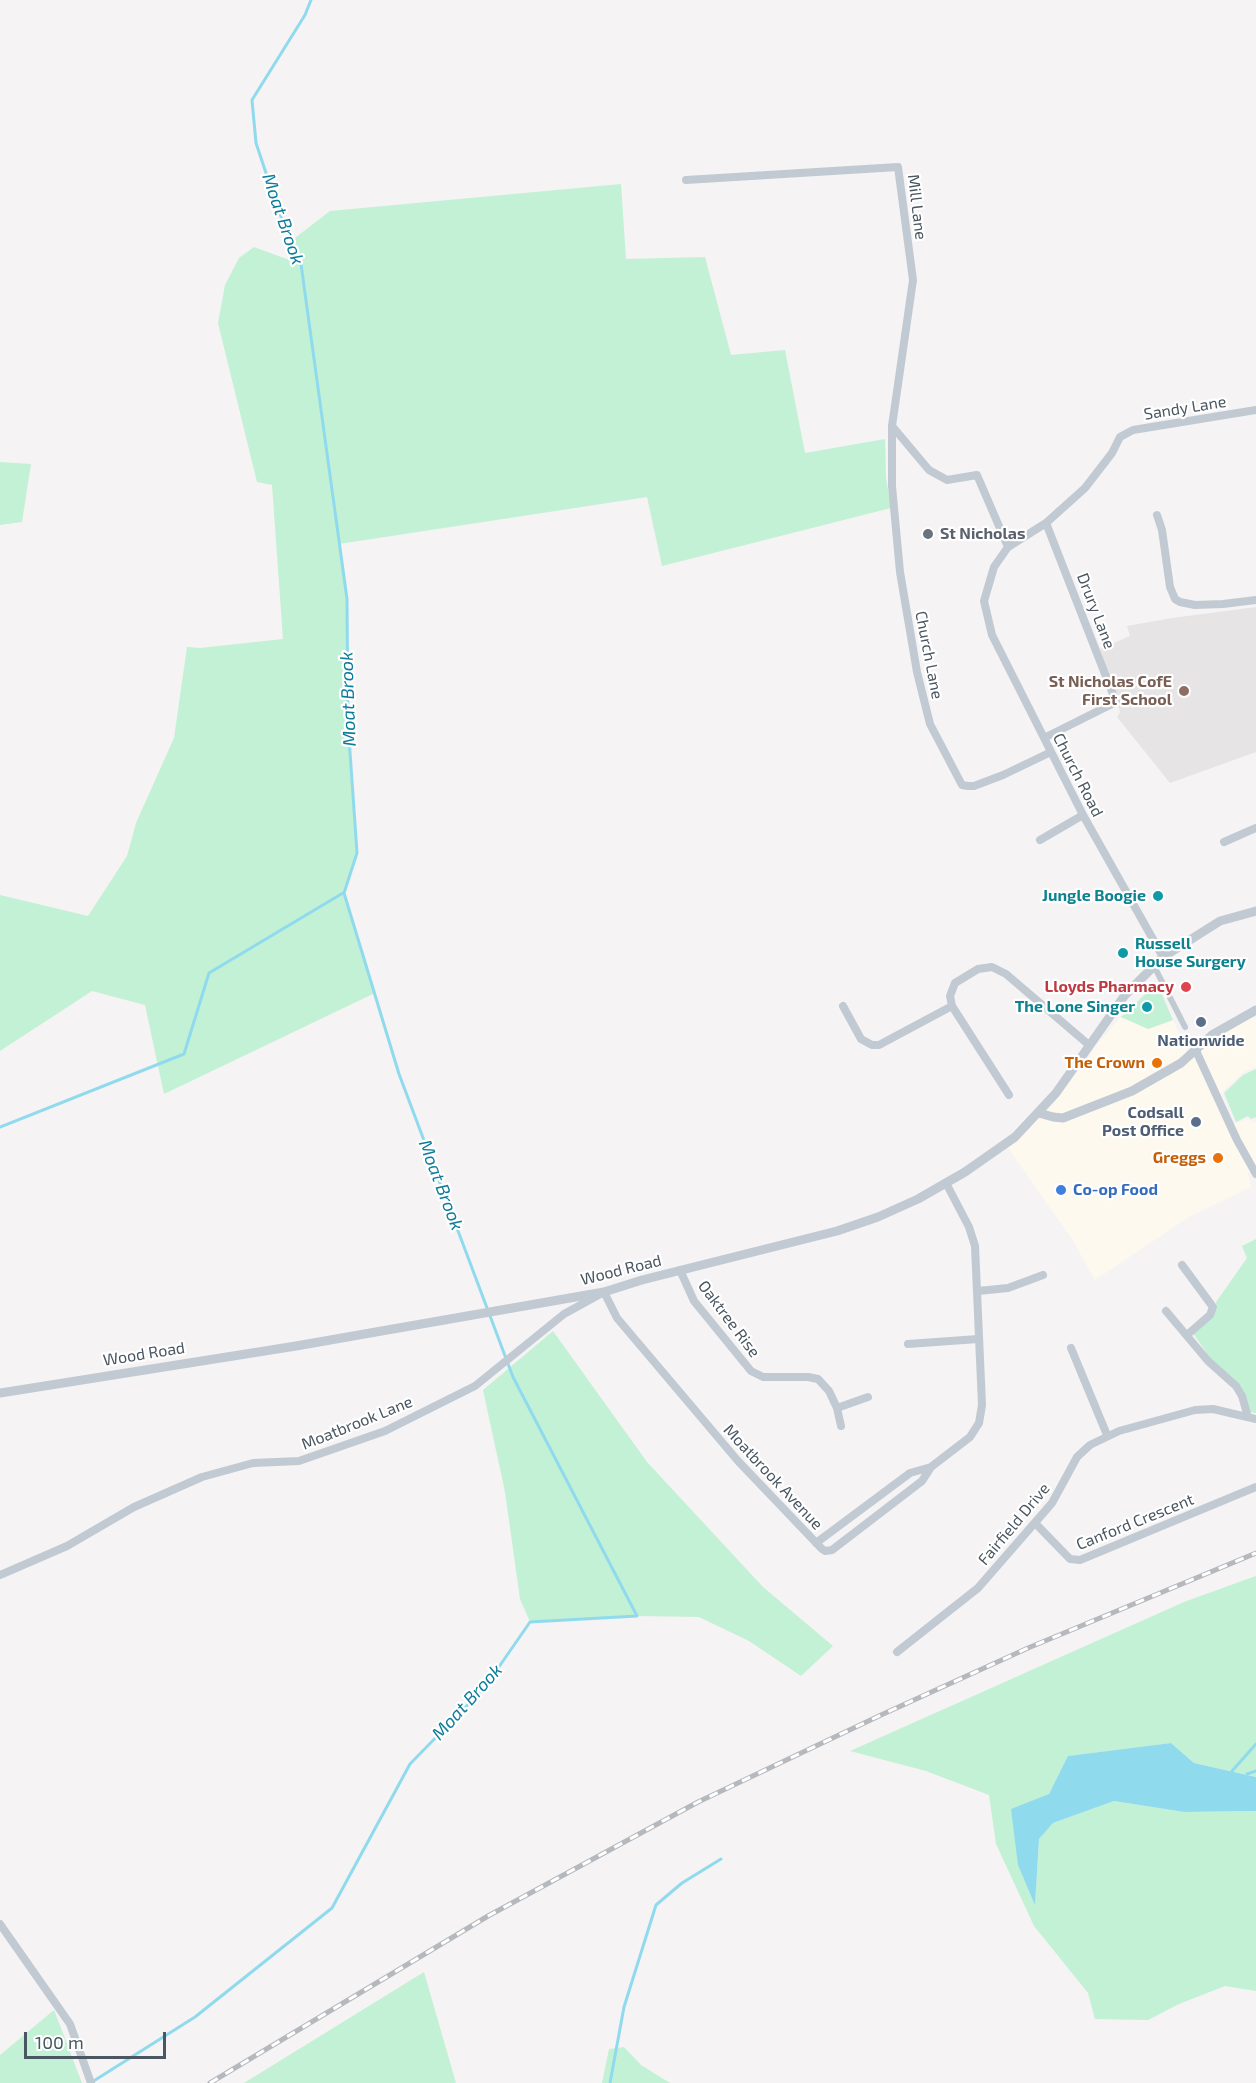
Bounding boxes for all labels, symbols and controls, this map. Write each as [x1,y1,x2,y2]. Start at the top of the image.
water label: Moat Brook [257,171,309,267]
street label: Mill Lane [903,173,931,241]
street label: Sandy Lane [1142,392,1228,424]
place label: St Nicholas [940,524,1025,544]
marker: St Nicholas [921,527,935,541]
street label: Drury Lane [1073,570,1119,652]
street label: Church Lane [911,609,947,701]
water label: Moat Brook [336,651,360,747]
place label: St Nicholas CofE First School [1049,672,1172,710]
marker: St Nicholas CofE First School [1177,684,1191,698]
street label: Church Road [1049,730,1107,820]
place label: Jungle Boogie [1042,886,1146,906]
marker: Jungle Boogie [1151,889,1165,903]
place label: Russell House Surgery [1135,934,1246,972]
marker: Russell House Surgery [1116,946,1130,960]
place label: Lloyds Pharmacy [1045,977,1174,997]
marker: Lloyds Pharmacy [1179,980,1193,994]
place label: The Lone Singer [1015,997,1135,1017]
marker: The Lone Singer [1140,1000,1154,1014]
marker: Nationwide [1194,1015,1208,1029]
place label: Nationwide [1157,1031,1245,1051]
place label: The Crown [1065,1053,1145,1073]
marker: The Crown [1150,1056,1164,1070]
place label: Codsall Post Office [1102,1103,1184,1141]
marker: Codsall Post Office [1189,1115,1203,1129]
water label: Moat Brook [414,1137,468,1233]
place label: Greggs [1153,1148,1206,1168]
marker: Greggs [1211,1151,1225,1165]
place label: Co-op Food [1073,1180,1158,1200]
marker: Co-op Food [1054,1183,1068,1197]
street label: Wood Road [579,1251,663,1289]
street label: Oaktree Rise [694,1277,764,1361]
street label: Wood Road [102,1338,186,1370]
street label: Moatbrook Lane [299,1392,415,1454]
street label: Moatbrook Avenue [719,1420,827,1534]
street label: Fairfield Drive [974,1479,1054,1569]
street label: Canford Crescent [1073,1490,1197,1554]
water label: Moat Brook [427,1660,507,1744]
scale bar [27,2020,170,2058]
text: 100 m [35,2031,84,2053]

